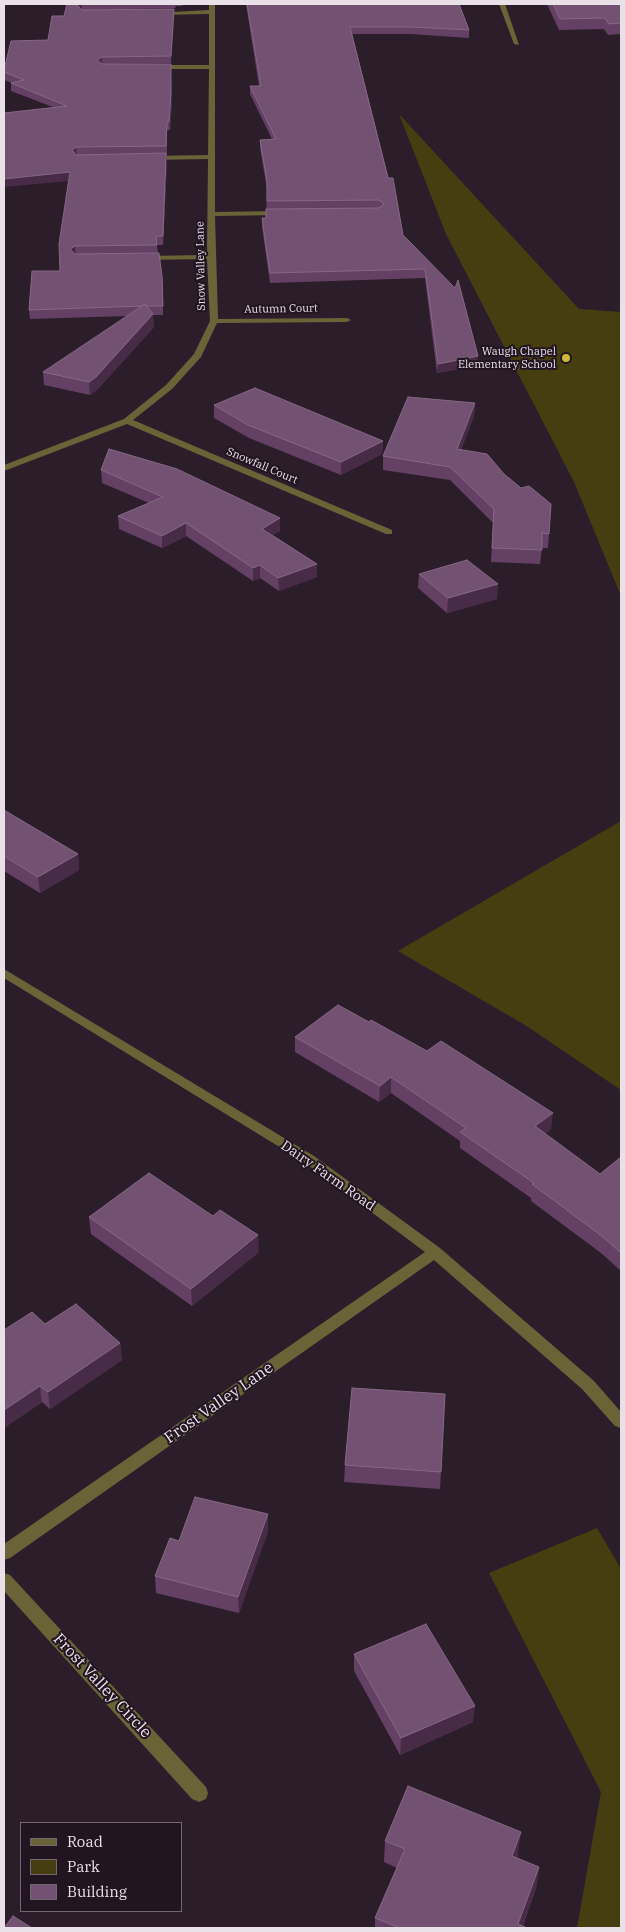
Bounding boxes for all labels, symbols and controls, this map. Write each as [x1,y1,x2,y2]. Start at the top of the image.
street label: Snow Valley Lane [194,221,208,311]
street label: Autumn Court [244,302,318,316]
place label: Waugh Chapel Elementary School [458,345,556,371]
marker: Waugh Chapel Elementary School [560,352,572,364]
street label: Snowfall Court [224,445,300,487]
street label: Dairy Farm Road [278,1137,378,1215]
street label: Frost Valley Lane [161,1358,277,1448]
street label: Frost Valley Circle [49,1630,155,1742]
legend [20,1822,182,1912]
text: Road [67,1832,103,1851]
text: Park [67,1857,100,1876]
text: Building [67,1882,127,1901]

